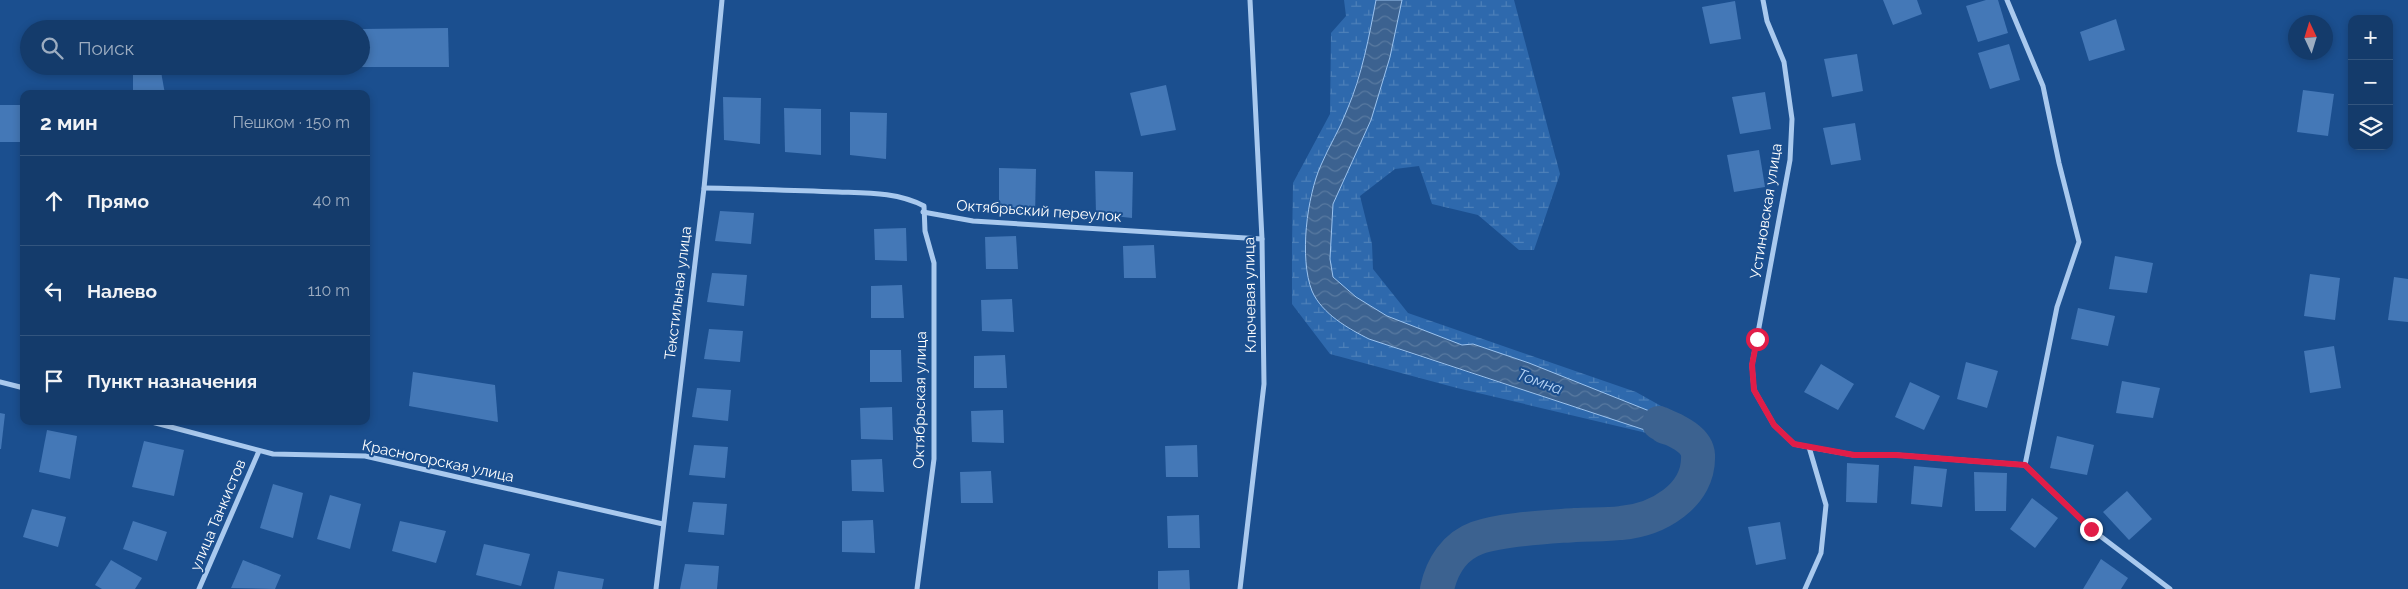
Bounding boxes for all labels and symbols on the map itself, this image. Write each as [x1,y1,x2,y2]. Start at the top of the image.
north arrow [2288,15,2333,60]
street label: Устиновская улица [1746,142,1786,280]
street label: Октябрьский переулок [956,196,1122,226]
street label: Текстильная улица [661,225,695,361]
street label: Ключевая улица [1240,237,1260,353]
route start [1746,328,1769,351]
street label: Октябрьская улица [910,331,930,469]
water label: Томна [1514,364,1566,399]
street label: Красногорская улица [360,436,516,486]
street label: улица Танкистов [186,457,250,573]
route end [2080,518,2103,541]

